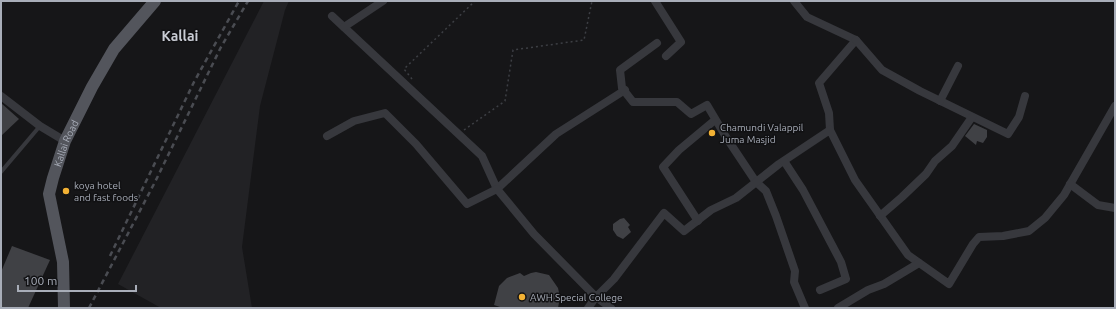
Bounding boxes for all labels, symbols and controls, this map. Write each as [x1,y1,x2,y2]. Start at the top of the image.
district label: Kallai [162,28,199,44]
street label: Kallai Road [52,118,80,168]
place label: Chamundi Valappil Juma Masjid [720,122,804,145]
marker: Chamundi Valappil Juma Masjid [707,128,717,138]
place label: koya hotel and fast foods [74,180,138,203]
marker: koya hotel and fast foods [61,186,71,196]
scale bar [18,267,136,293]
text: 100 m [24,274,57,287]
marker: AWH Special College [517,292,527,302]
place label: AWH Special College [530,292,623,303]

